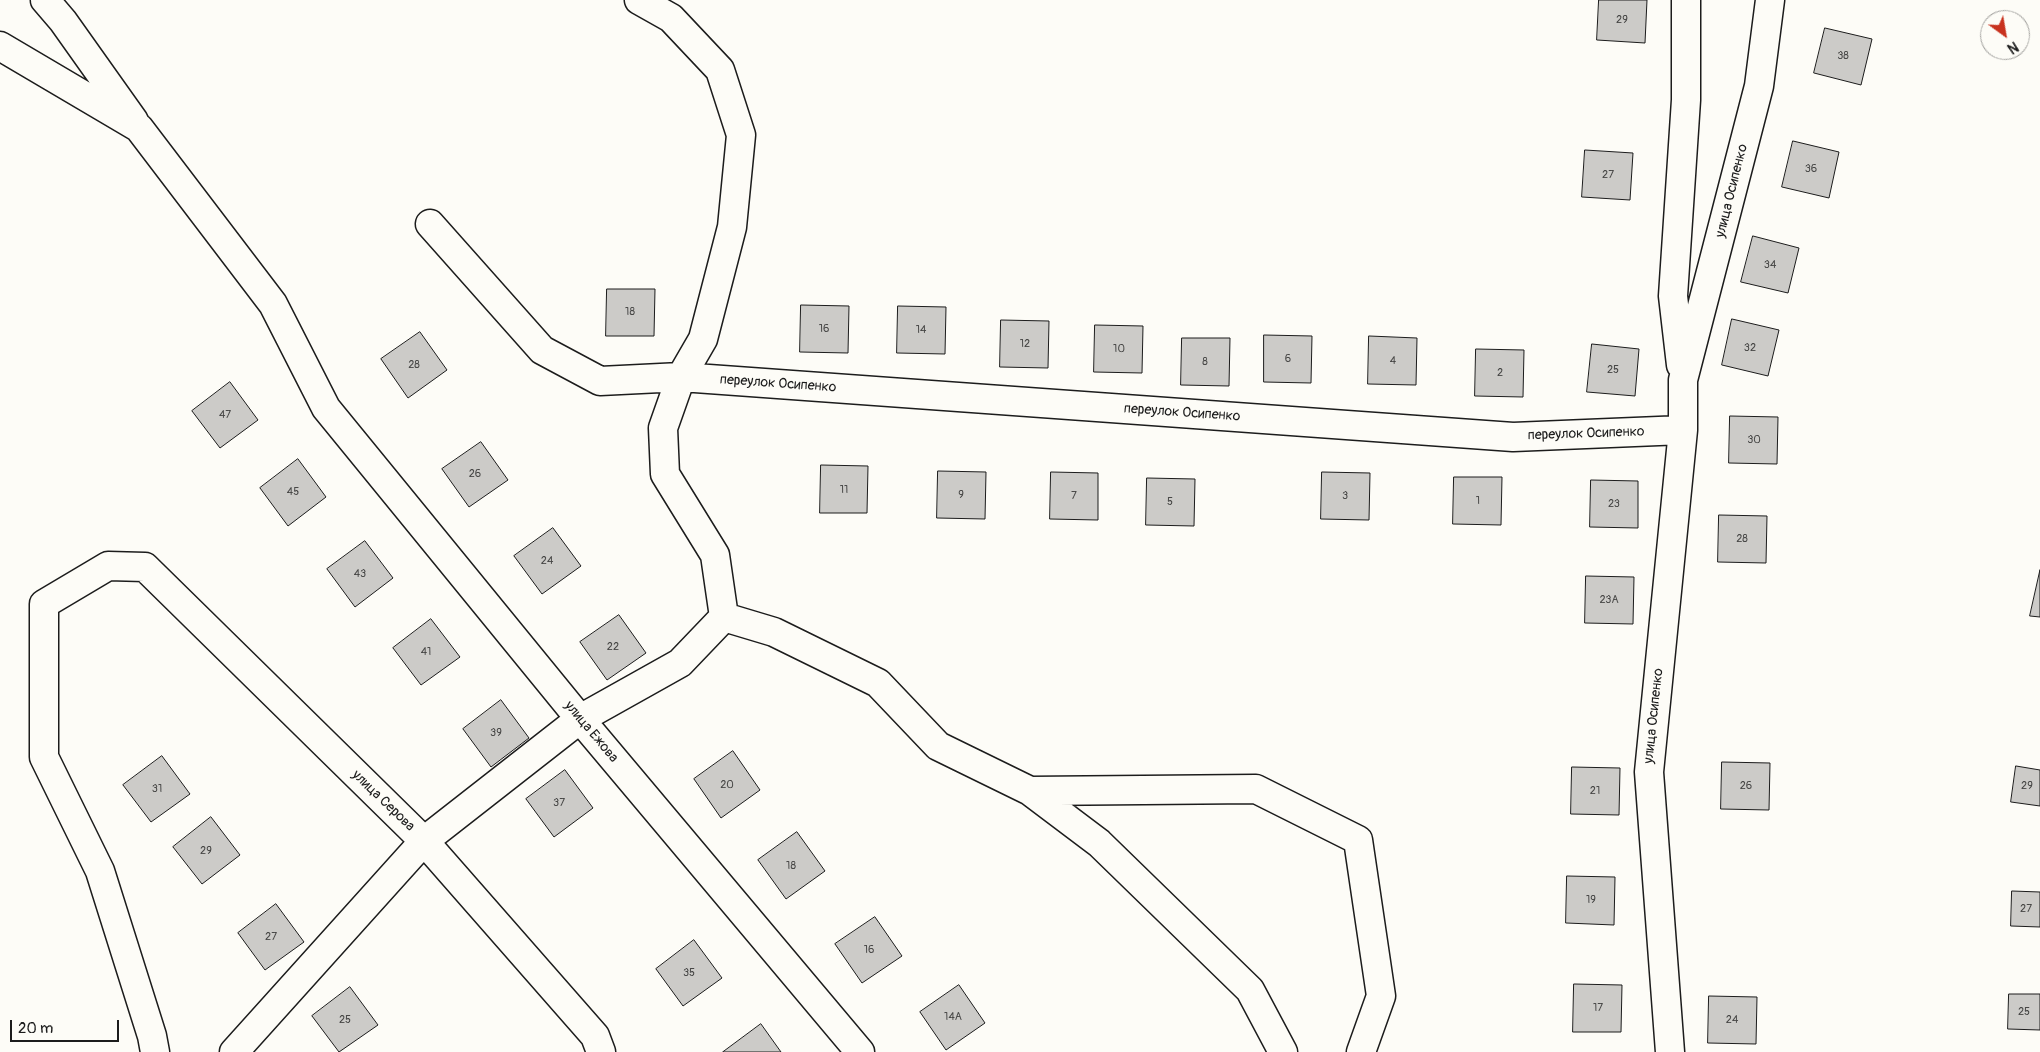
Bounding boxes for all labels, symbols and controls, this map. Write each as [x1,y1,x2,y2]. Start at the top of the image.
north arrow [1980,10,2030,60]
house number: 29 [1616,13,1628,27]
text: N [2004,38,2021,57]
house number: 38 [1837,49,1849,63]
street label: улица Осипенко [1712,142,1752,240]
house number: 36 [1805,162,1817,176]
house number: 27 [1602,168,1614,182]
house number: 34 [1764,258,1776,272]
house number: 18 [625,305,635,319]
house number: 16 [819,322,829,336]
house number: 14 [916,323,926,337]
house number: 12 [1020,337,1030,351]
house number: 32 [1744,341,1756,355]
house number: 10 [1113,342,1125,356]
house number: 6 [1285,352,1291,366]
house number: 4 [1390,354,1396,368]
house number: 8 [1202,355,1208,369]
house number: 28 [408,358,420,372]
house number: 25 [1607,363,1619,377]
house number: 2 [1497,366,1503,380]
street label: переулок Осипенко [719,372,837,396]
street label: переулок Осипенко [1123,401,1241,425]
house number: 47 [219,408,231,422]
street label: переулок Осипенко [1527,424,1645,444]
house number: 30 [1747,433,1761,447]
house number: 26 [469,467,481,481]
house number: 11 [840,483,848,497]
house number: 45 [287,485,299,499]
house number: 9 [958,488,964,502]
house number: 7 [1071,489,1077,503]
house number: 3 [1342,489,1348,503]
house number: 1 [1476,494,1480,508]
house number: 5 [1167,495,1173,509]
house number: 23 [1608,497,1620,511]
house number: 28 [1736,532,1748,546]
house number: 24 [541,554,553,568]
house number: 43 [354,567,366,581]
house number: 23А [1599,593,1619,607]
house number: 22 [607,640,619,654]
house number: 41 [421,645,431,659]
street label: улица Осипенко [1641,667,1667,765]
street label: улица Ежова [560,698,622,766]
house number: 39 [490,726,502,740]
street label: улица Серова [348,767,418,835]
house number: 20 [720,778,734,792]
house number: 26 [1740,779,1752,793]
house number: 29 [2021,779,2033,793]
house number: 31 [152,782,162,796]
house number: 21 [1590,784,1600,798]
house number: 37 [553,796,565,810]
house number: 29 [200,844,212,858]
house number: 18 [786,859,796,873]
house number: 19 [1586,893,1596,907]
house number: 27 [2020,902,2032,916]
house number: 27 [265,930,277,944]
house number: 16 [864,943,874,957]
house number: 35 [683,966,695,980]
house number: 17 [1593,1001,1603,1015]
house number: 25 [2018,1005,2030,1019]
scale bar [12,1010,121,1042]
house number: 14А [944,1010,962,1024]
house number: 25 [339,1013,351,1027]
house number: 24 [1726,1013,1738,1027]
text: 20 m [18,1019,53,1038]

